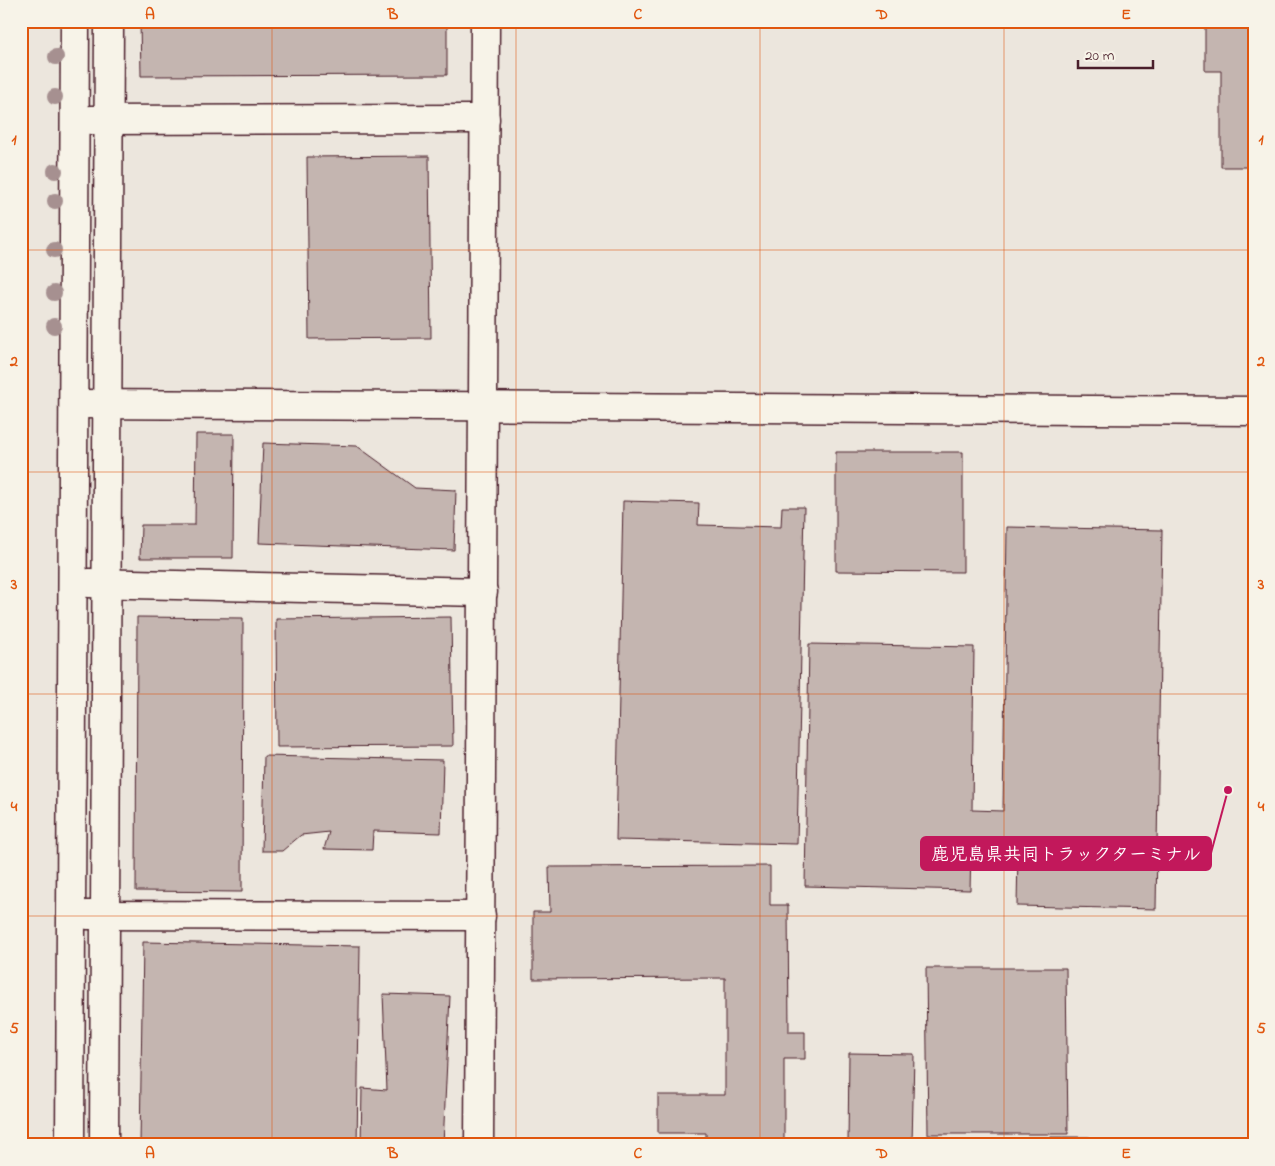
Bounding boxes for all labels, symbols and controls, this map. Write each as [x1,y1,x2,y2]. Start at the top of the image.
text: A [145,3,155,27]
text: B [387,3,399,27]
text: C [634,3,643,27]
text: D [875,3,888,27]
text: E [1121,3,1131,27]
scale bar [1078,38,1152,70]
text: 20 m [1085,45,1115,67]
text: 1 [11,128,17,152]
text: 1 [1258,128,1264,152]
text: 2 [9,350,18,374]
text: 2 [1256,350,1265,374]
text: 3 [10,573,18,597]
text: 3 [1257,573,1265,597]
text: 4 [10,795,18,819]
text: 4 [1257,795,1265,819]
callout: 鹿児島県共同トラックターミナル [921,837,1211,870]
text: 鹿児島県共同トラックターミナル [931,843,1201,869]
text: 5 [9,1017,19,1041]
text: 5 [1256,1017,1266,1041]
text: A [145,1142,155,1166]
text: B [387,1142,399,1166]
text: C [634,1142,643,1166]
text: D [875,1142,888,1166]
text: E [1121,1142,1131,1166]

